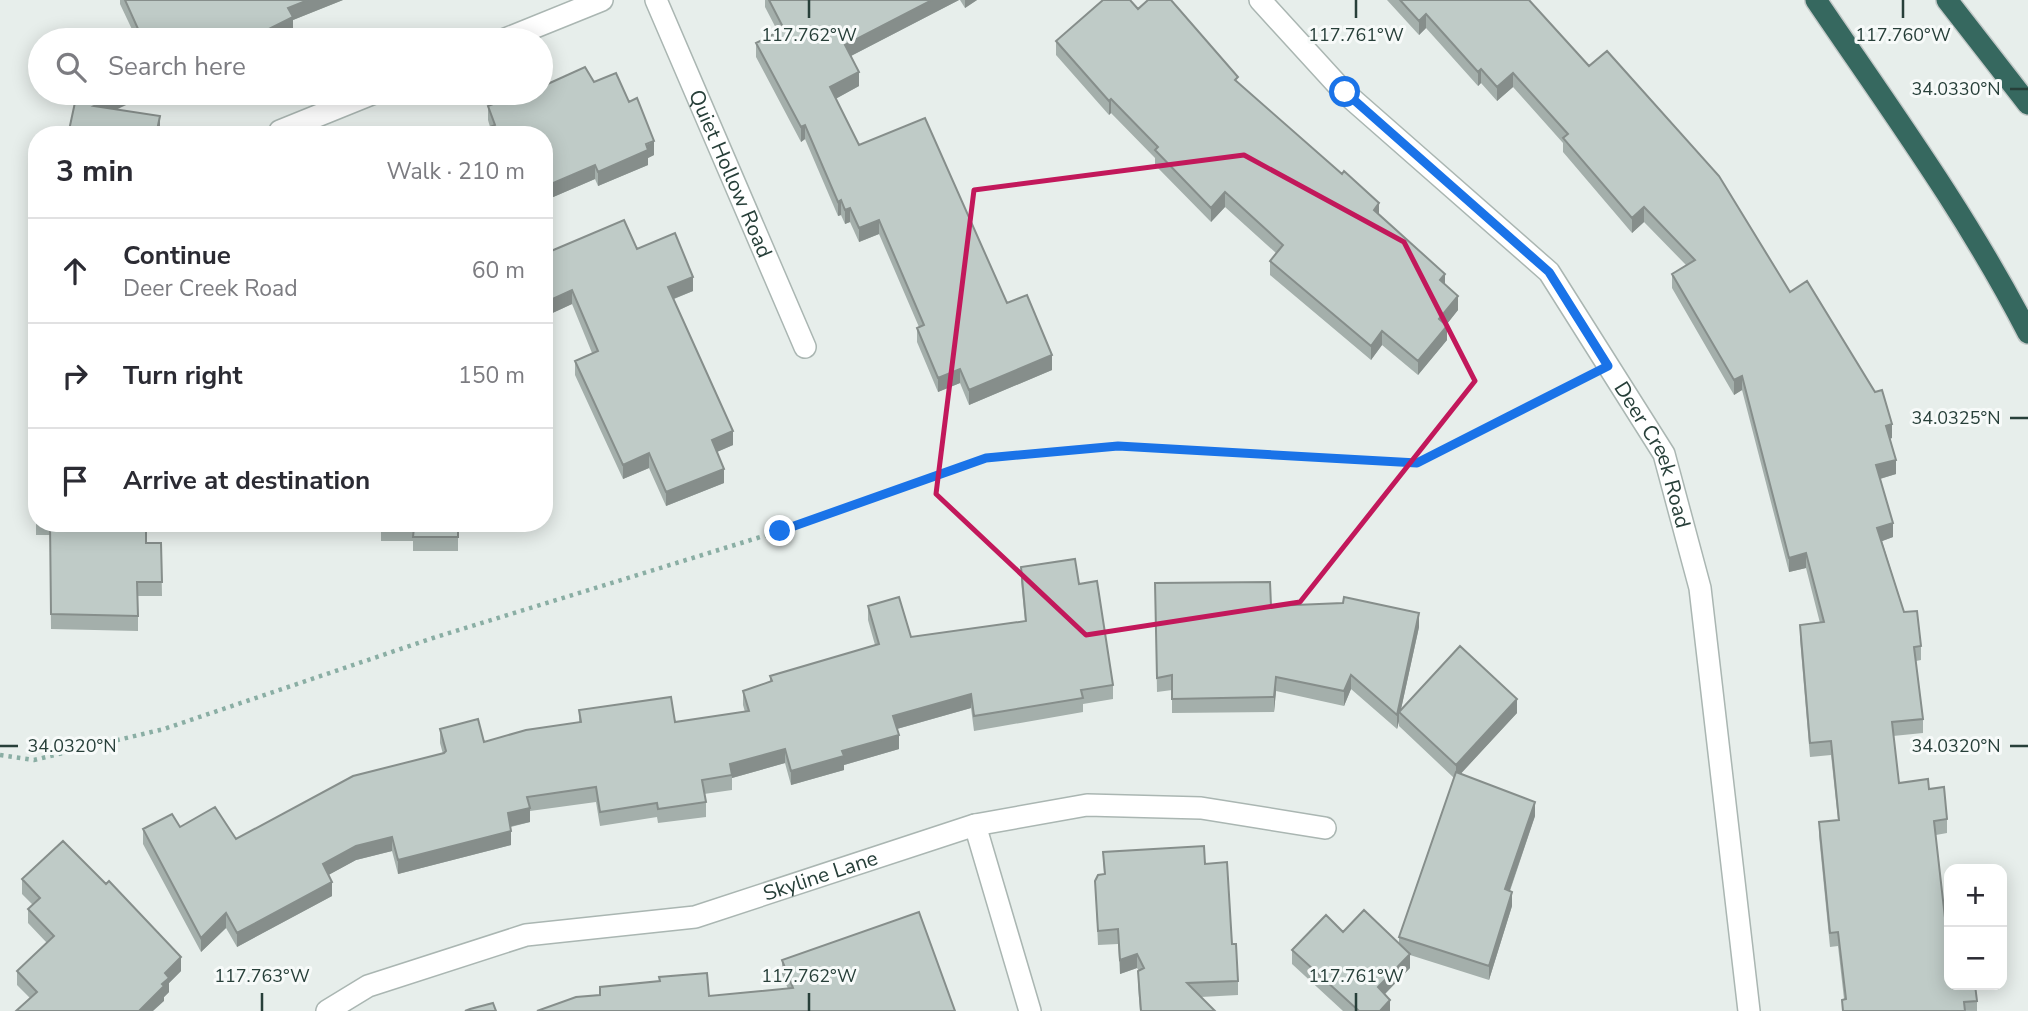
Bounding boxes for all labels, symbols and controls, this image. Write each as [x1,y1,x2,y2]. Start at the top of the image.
text: 117.762°W [761,23,857,47]
text: 117.761°W [1308,23,1404,47]
text: 117.760°W [1855,23,1951,47]
search box [28,28,553,105]
icon: search [52,48,90,86]
text: Search here [108,49,246,84]
route start [1329,76,1360,107]
text: 34.0330°N [1912,77,2000,101]
street label: Quiet Hollow Road [682,85,779,262]
text: 3 min [56,151,134,192]
text: Walk · 210 m [386,156,525,187]
text: Continue [123,238,231,273]
icon: ahead [56,252,94,290]
text: 60 m [472,255,525,286]
text: Deer Creek Road [123,273,298,304]
icon: right [56,357,94,395]
text: Turn right [123,358,242,393]
text: 150 m [458,360,525,391]
street label: Deer Creek Road [1608,376,1697,531]
text: 34.0325°N [1912,406,2000,430]
icon: arrive [56,462,94,500]
text: Arrive at destination [123,463,370,498]
route end [764,515,795,546]
text: 34.0320°N [28,734,116,758]
text: 34.0320°N [1912,734,2000,758]
street label: Skyline Lane [759,844,881,908]
map controls [1944,864,2007,990]
button: + [1944,864,2007,927]
button: − [1944,927,2007,990]
text: 117.763°W [214,964,310,988]
text: 117.762°W [761,964,857,988]
text: 117.761°W [1308,964,1404,988]

